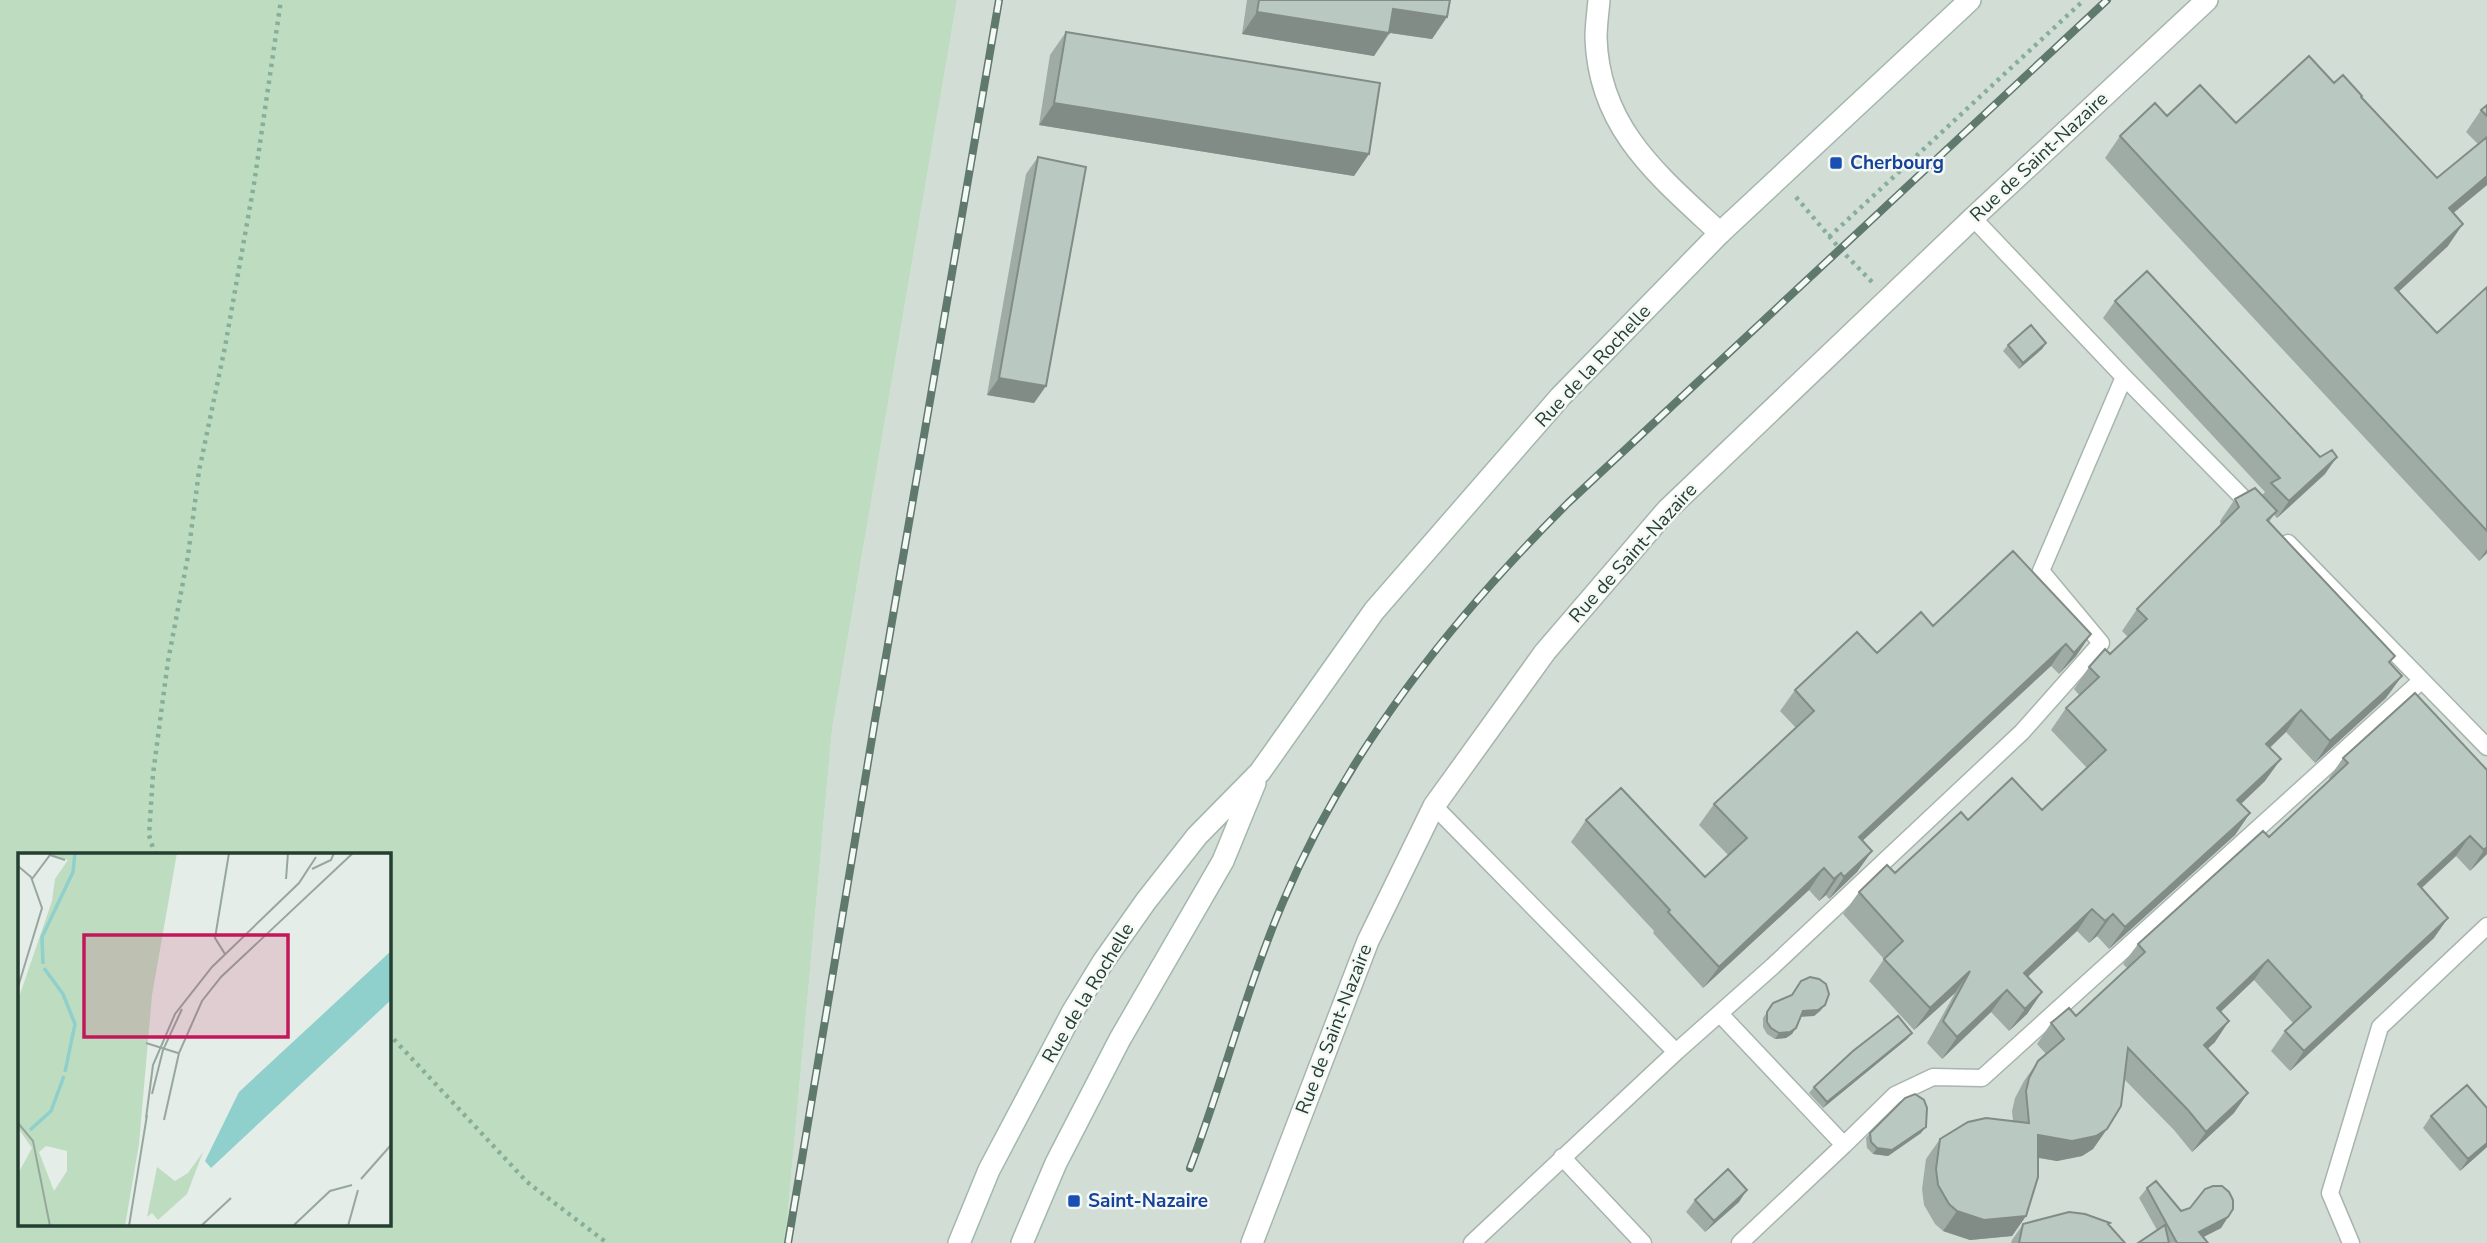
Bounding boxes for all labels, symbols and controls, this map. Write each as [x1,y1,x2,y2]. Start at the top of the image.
street label: Rue de Saint-Nazaire [1964,86,2114,228]
place label: Cherbourg [1850,150,1944,176]
marker: Cherbourg [1828,155,1844,171]
street label: Rue de la Rochelle [1529,299,1657,433]
street label: Rue de Saint-Nazaire [1563,477,1703,629]
inset map [18,853,390,1226]
street label: Rue de la Rochelle [1036,918,1140,1068]
street label: Rue de Saint-Nazaire [1290,940,1378,1118]
place label: Saint-Nazaire [1088,1188,1208,1214]
marker: Saint-Nazaire [1066,1193,1082,1209]

